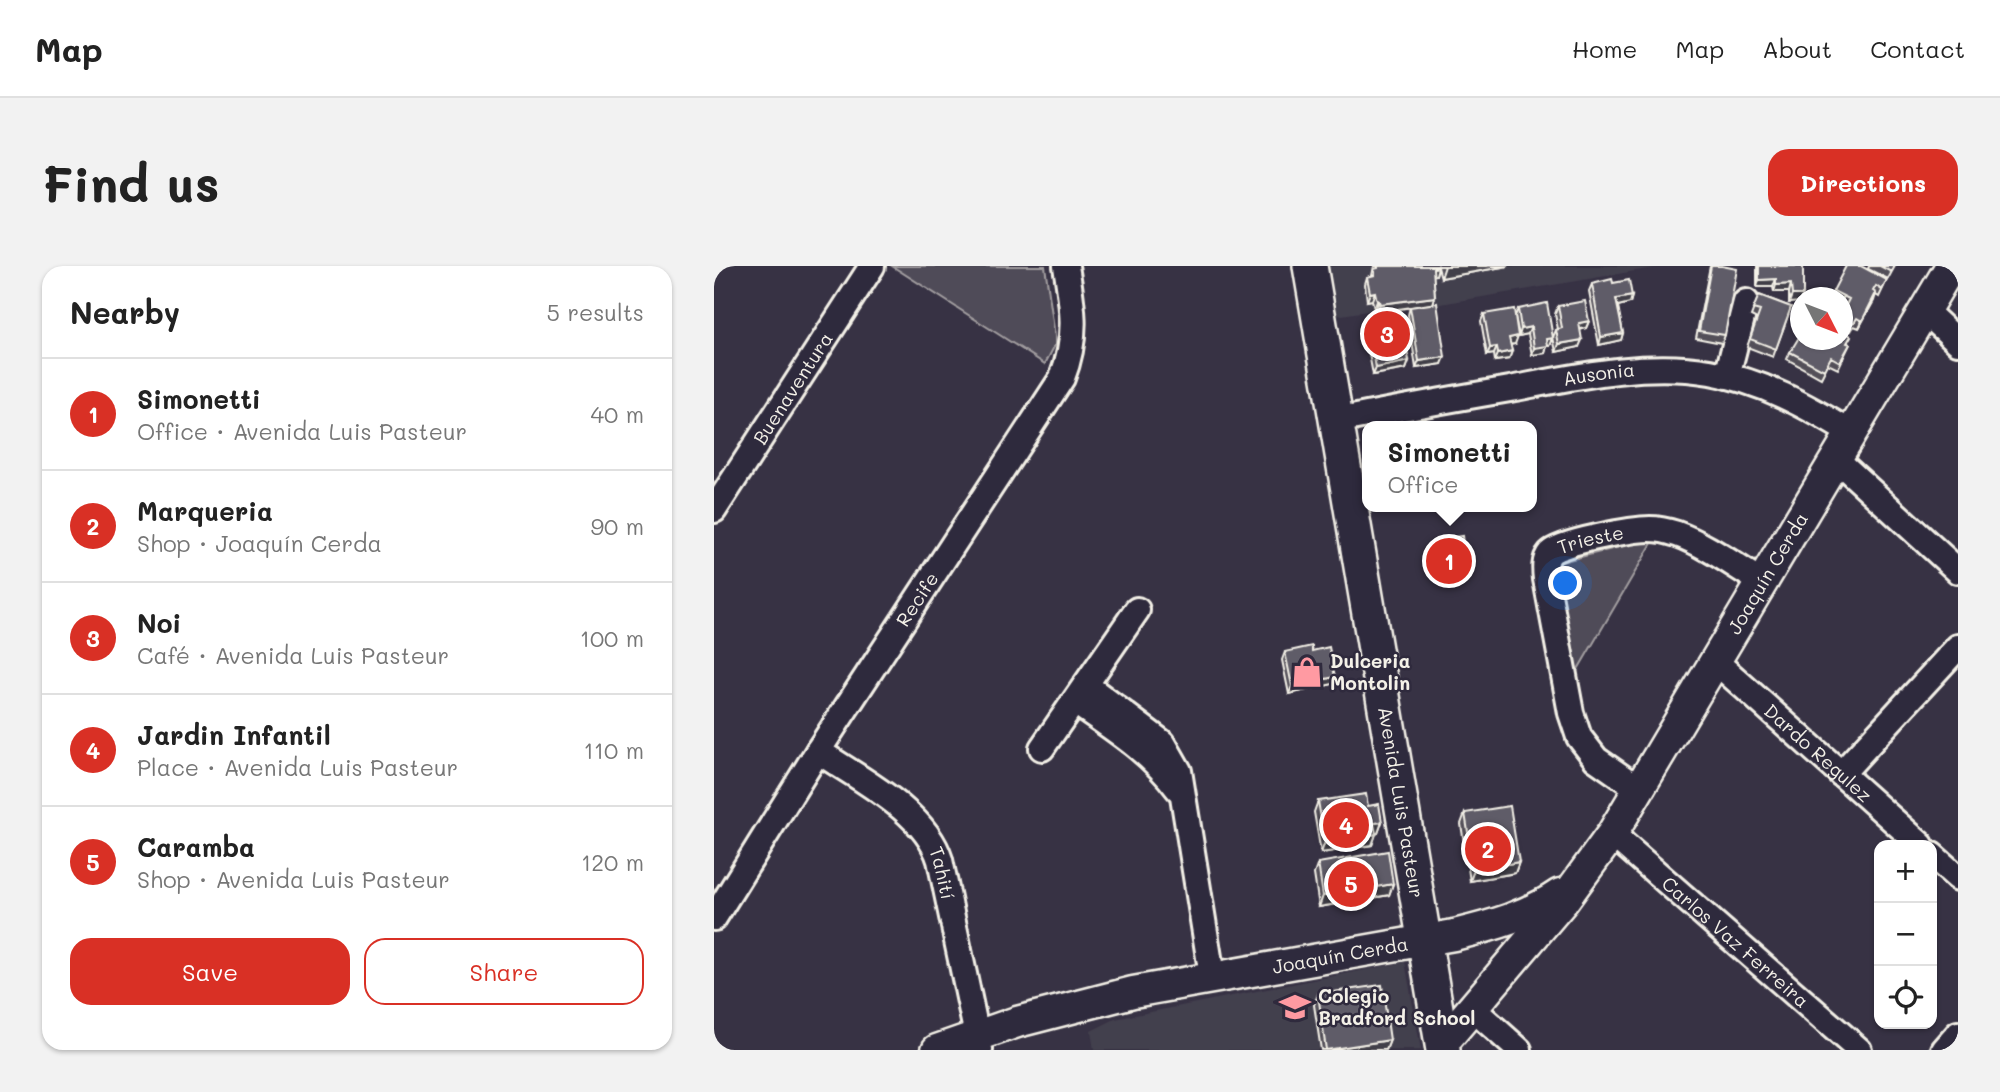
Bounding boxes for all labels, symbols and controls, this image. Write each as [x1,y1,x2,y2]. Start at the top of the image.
text: Map [35,27,103,70]
text: Home [1572,33,1637,64]
text: Map [1675,33,1724,64]
text: About [1762,33,1832,64]
text: Contact [1870,33,1965,64]
button: Directions [1768,149,1958,216]
text: Find us [42,151,220,214]
north arrow [1790,287,1853,350]
text: Nearby [70,292,180,332]
text: 5 results [547,297,644,327]
pin: 3 [1364,308,1410,360]
street label: Buenaventura [747,327,838,449]
street label: Ausonia [1561,356,1636,391]
text: Simonetti [137,382,261,416]
text: 1 [88,399,98,429]
text: 40 m [591,399,644,429]
text: Office · Avenida Luis Pasteur [137,416,467,446]
popup [1362,421,1537,512]
text: Simonetti [1388,435,1511,469]
text: Office [1388,469,1459,499]
text: Marqueria [137,494,273,528]
street label: Joaquín Cerda [1721,508,1813,638]
text: 2 [87,511,99,541]
text: 90 m [591,511,644,541]
street label: Trieste [1554,519,1625,559]
text: Shop · Joaquín Cerda [137,528,382,558]
pin: 1 [1426,535,1472,587]
your location [1548,566,1582,600]
street label: Recife [890,567,944,631]
text: Noi [137,606,181,640]
text: 3 [86,623,100,653]
text: 100 m [580,623,644,653]
text: Café · Avenida Luis Pasteur [137,640,449,670]
place label: Dulceria Montolin [1330,648,1410,695]
shop icon: Dulceria Montolin [1290,655,1324,689]
street label: Dardo Regulez [1759,698,1877,807]
street label: Avenida Luis Pasteur [1373,705,1430,900]
text: Jardin Infantil [137,718,331,752]
text: 4 [86,735,100,765]
text: 110 m [584,735,644,765]
text: Place · Avenida Luis Pasteur [137,752,458,782]
pin: 4 [1323,799,1369,851]
pin: 2 [1465,823,1511,875]
text: Caramba [137,830,255,864]
map controls [1874,840,1937,1029]
button: + [1874,840,1937,903]
street label: Tahití [924,842,961,902]
text: 5 [86,847,100,877]
text: 120 m [581,847,644,877]
pin: 5 [1328,858,1374,910]
text: Shop · Avenida Luis Pasteur [137,864,450,894]
street label: Carlos Vaz Ferreira [1657,870,1815,1013]
button: − [1874,903,1937,966]
street label: Joaquín Cerda [1270,930,1410,979]
button: Save [70,938,350,1005]
button: Share [364,938,644,1005]
button: locate [1874,966,1937,1029]
place label: Colegio Bradford School [1318,983,1475,1030]
school or university icon: Colegio Bradford School [1278,990,1312,1024]

